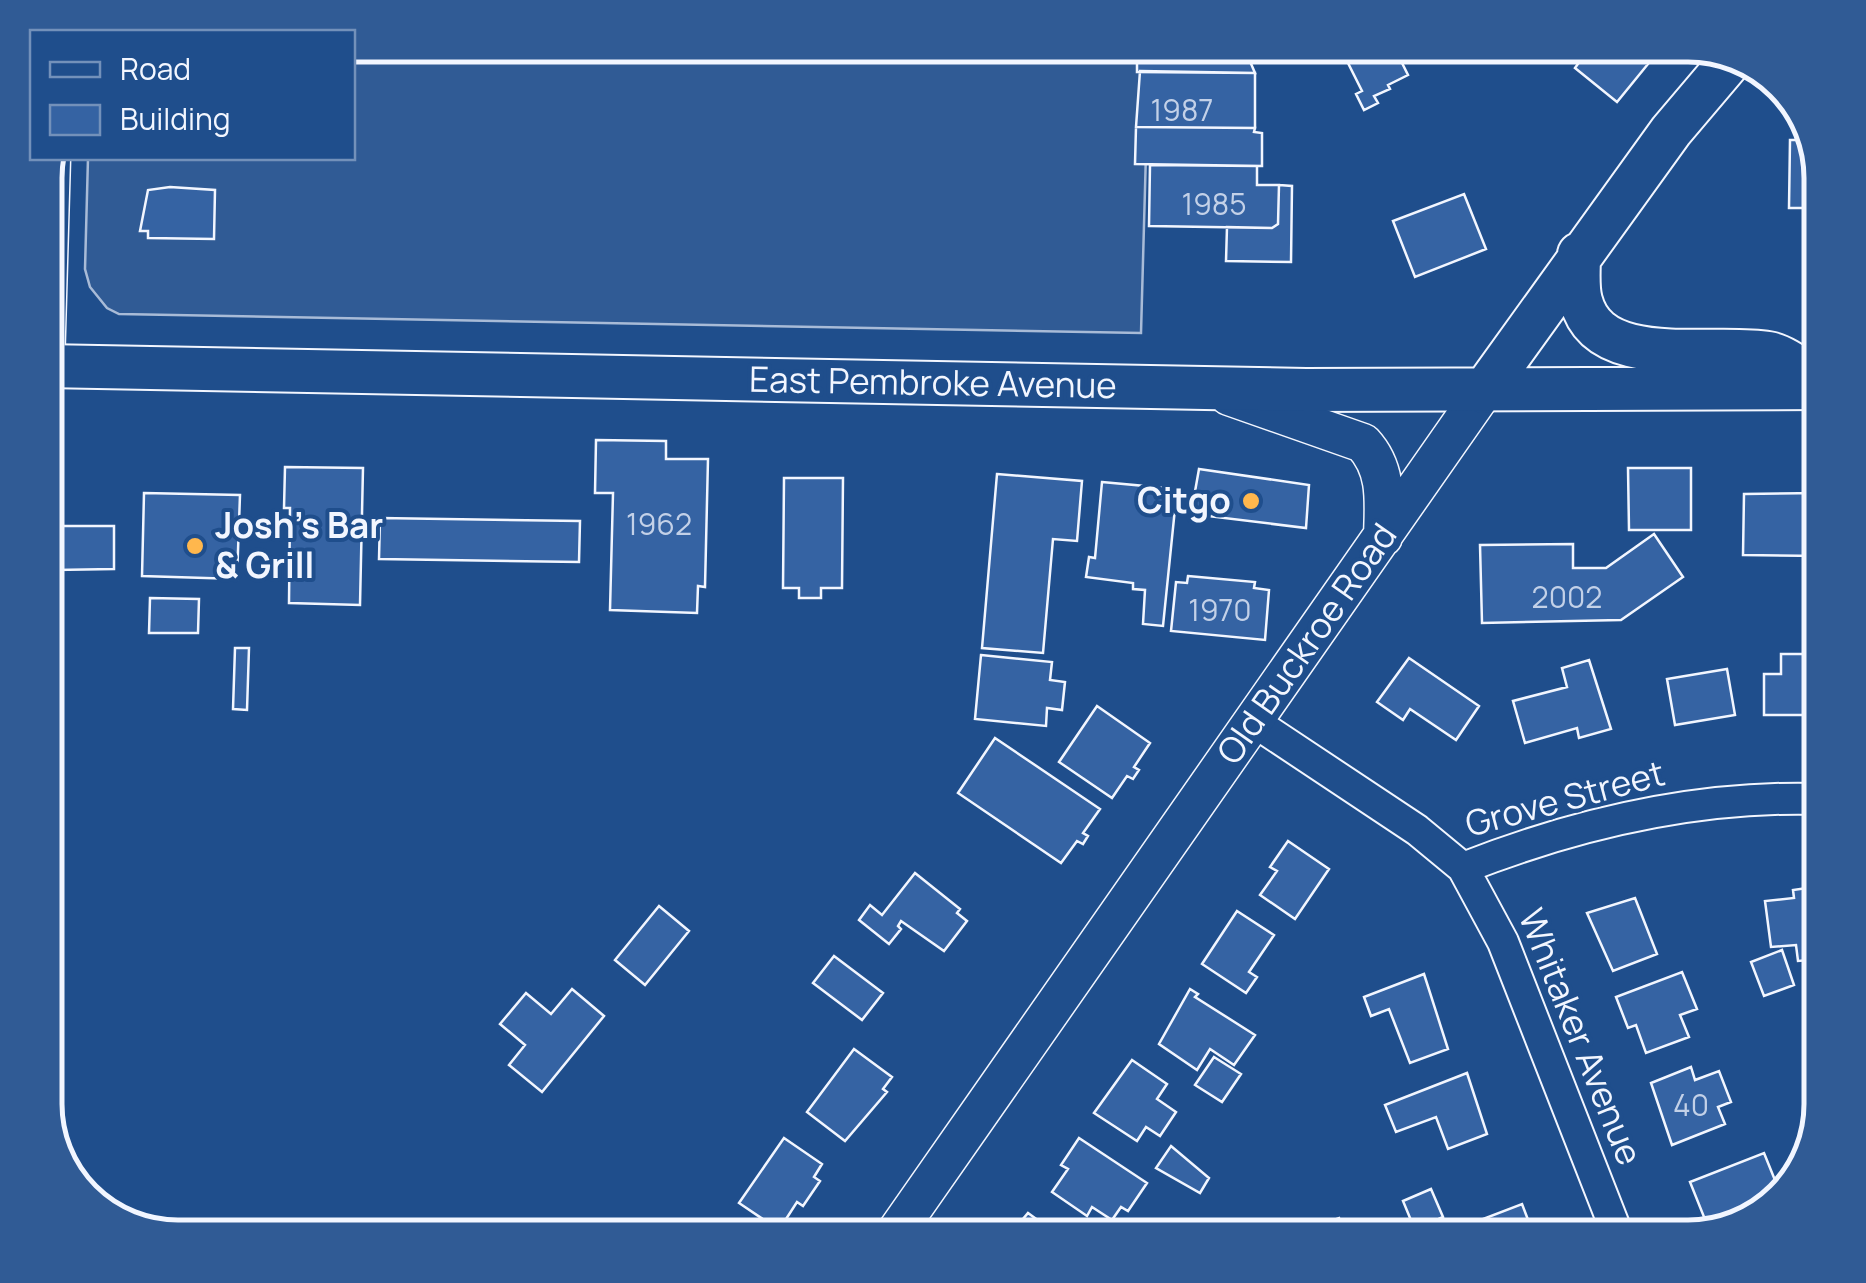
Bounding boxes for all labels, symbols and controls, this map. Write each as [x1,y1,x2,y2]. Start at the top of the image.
legend [30,30,355,160]
text: Road [120,48,191,89]
house number: 1987 [1151,89,1213,130]
text: Building [120,98,231,139]
house number: 1985 [1181,183,1247,224]
street label: East Pembroke Avenue [749,355,1117,409]
place label: Citgo [1137,476,1231,524]
marker: Citgo [1240,490,1262,512]
place label: Josh's Bar & Grill [215,501,383,589]
house number: 1962 [626,503,692,544]
street label: Old Buckroe Road [1205,514,1407,773]
marker: Josh's Bar & Grill [184,535,206,557]
house number: 2002 [1532,576,1602,617]
house number: 1970 [1188,589,1252,630]
street label: Grove Street [1460,748,1670,848]
street label: Whitaker Avenue [1508,902,1654,1172]
house number: 40 [1673,1084,1709,1125]

